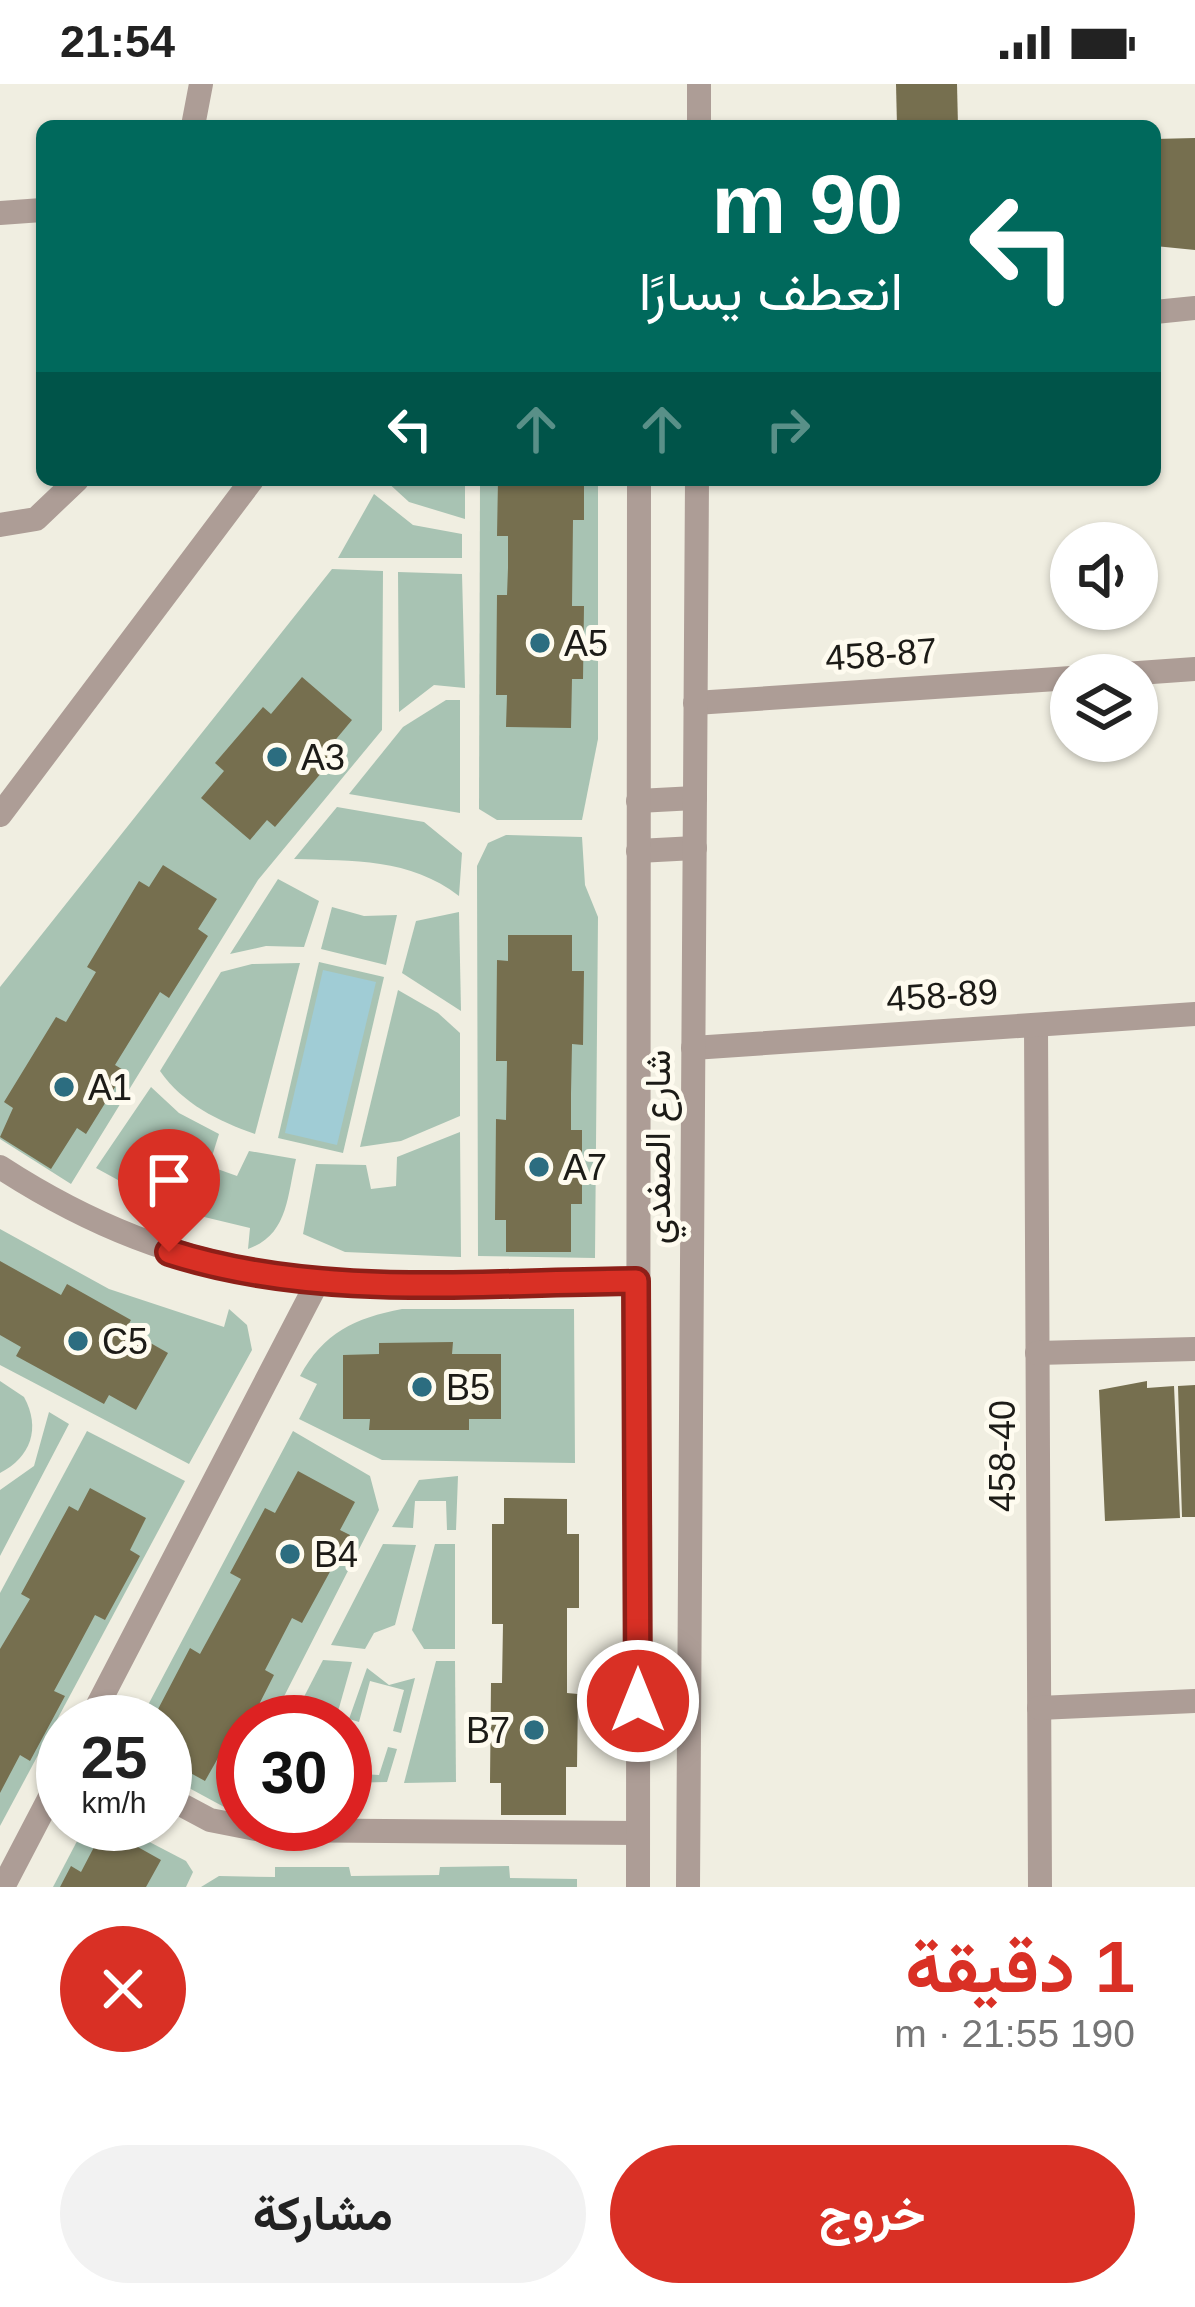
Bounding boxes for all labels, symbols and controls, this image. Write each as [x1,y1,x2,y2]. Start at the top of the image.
text: 21:54 [60,16,175,67]
text: 90 m [712,157,903,251]
icon: left [945,168,1101,324]
text: انعطف يسارًا [639,261,903,321]
icon: left [377,396,443,462]
icon: ahead [503,396,569,462]
icon: ahead [629,396,695,462]
icon: right [755,396,821,462]
map controls [1050,522,1158,762]
button: sound [1050,522,1158,630]
place label: A5 [564,623,608,664]
marker: A5 [527,630,553,656]
street label: 458-87 [824,630,938,678]
button: layers [1050,654,1158,762]
place label: A3 [301,737,345,778]
marker: A3 [264,744,290,770]
street label: 458-89 [885,971,999,1019]
street label: شارع الصفدي [637,1050,687,1244]
place label: A1 [88,1067,132,1108]
marker: A1 [51,1074,77,1100]
pin [118,1129,220,1252]
icon: arrive [136,1147,202,1213]
place label: A7 [563,1147,607,1188]
marker: A7 [526,1154,552,1180]
place label: C5 [102,1321,148,1362]
marker: C5 [65,1328,91,1354]
place label: B5 [446,1367,490,1408]
marker: B5 [409,1374,435,1400]
street label: 458-40 [982,1400,1023,1512]
place label: B4 [314,1534,358,1575]
marker: B4 [277,1541,303,1567]
position arrow [575,1638,701,1764]
speed limit sign: 30 [216,1695,372,1851]
place label: B7 [466,1710,510,1751]
marker: B7 [521,1717,547,1743]
text: 25 [81,1724,147,1791]
text: km/h [81,1786,147,1819]
button: close [60,1926,186,2052]
text: 1 دقيقة [905,1927,1135,2007]
text: 190 m · 21:55 [894,2012,1135,2055]
button: مشاركة [60,2145,586,2283]
button: خروج [610,2145,1135,2283]

